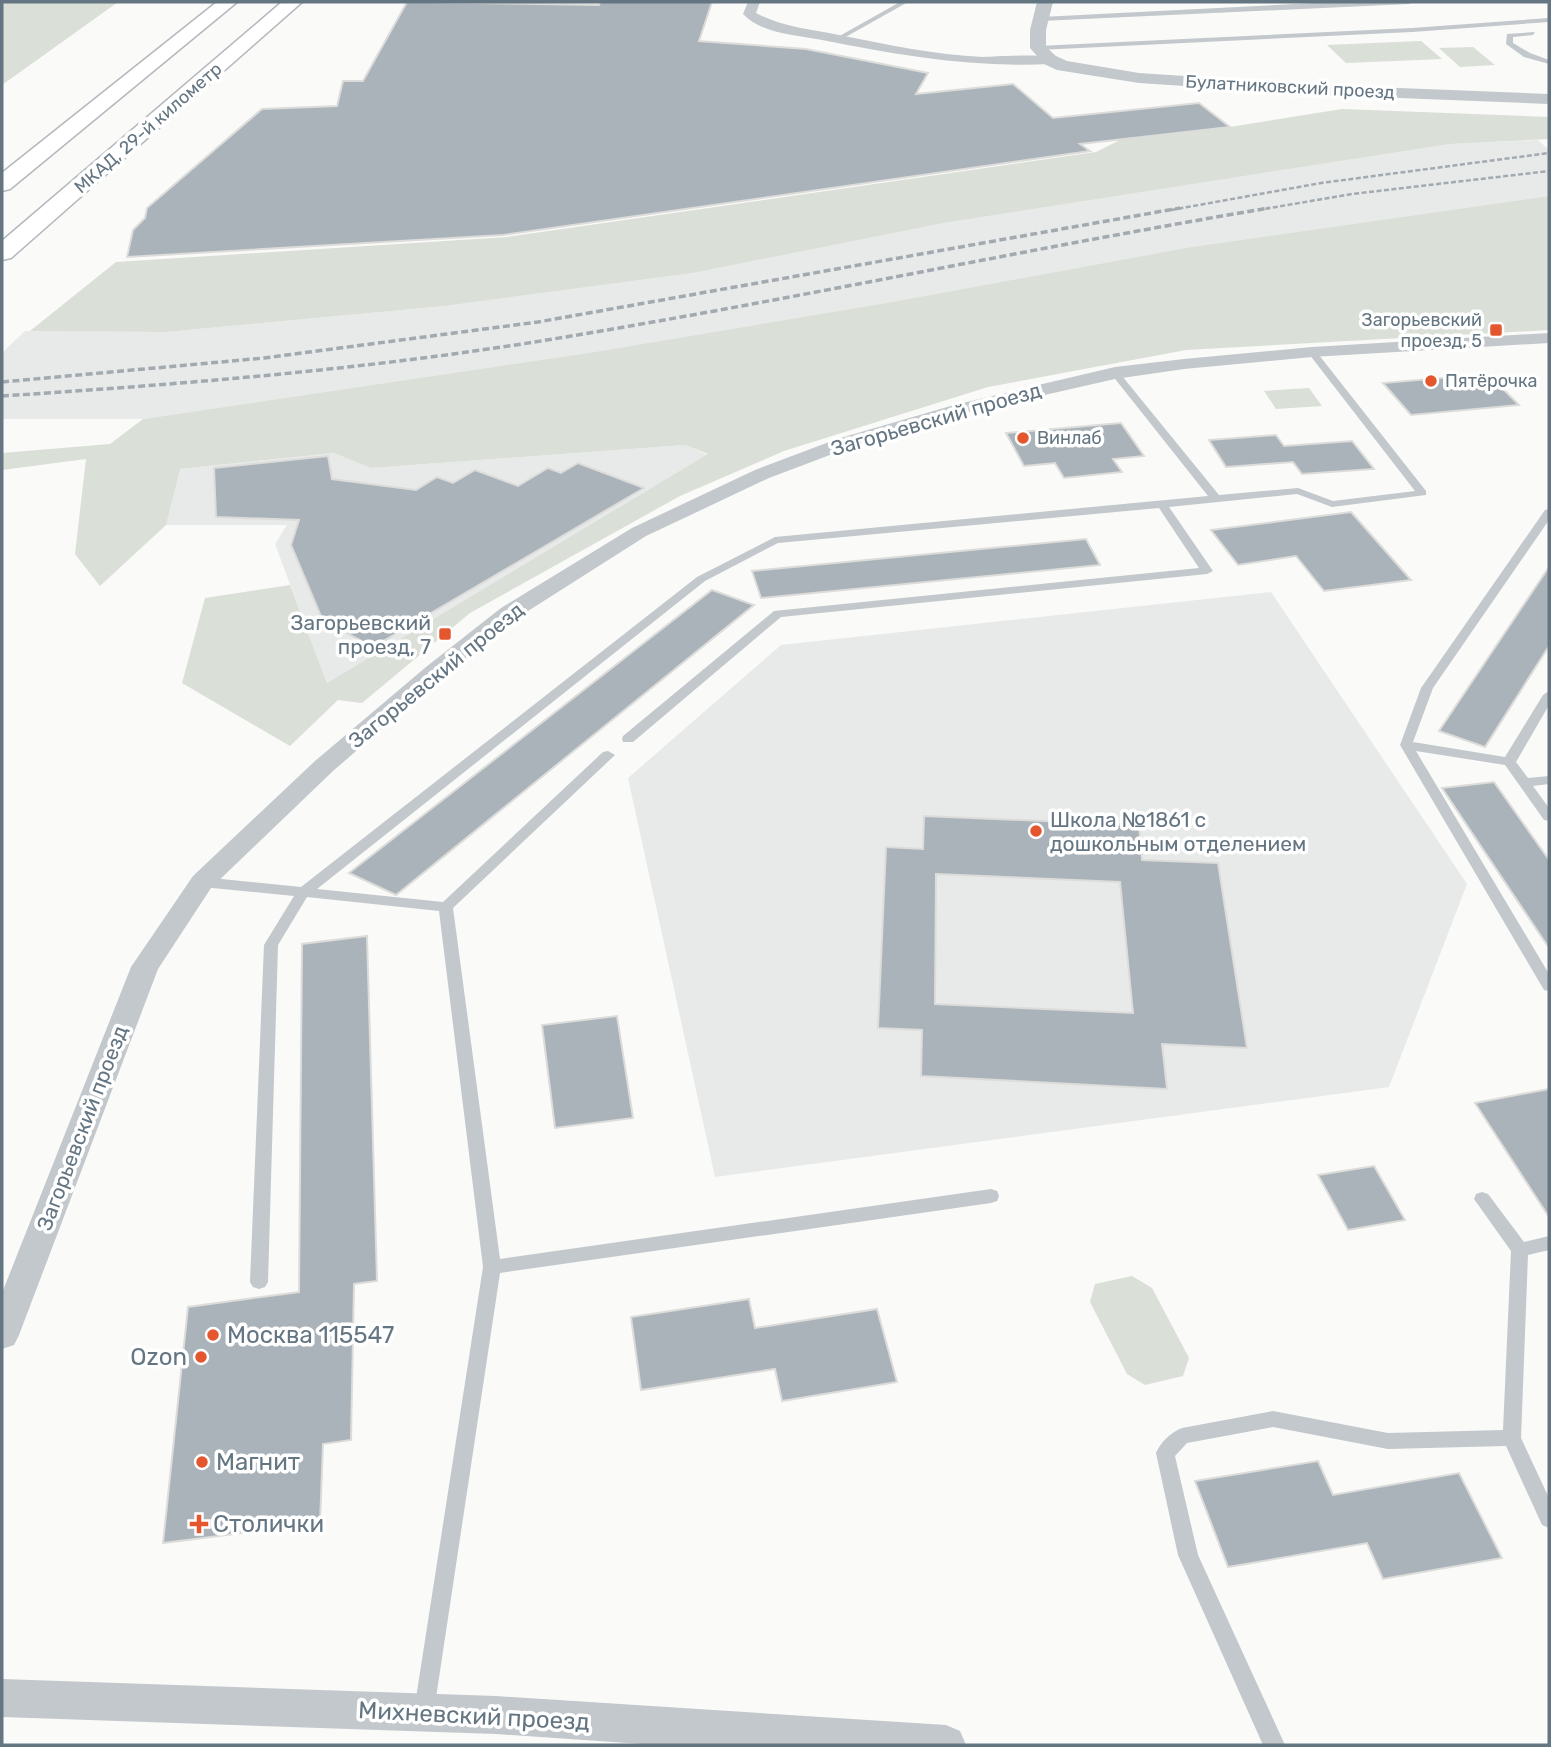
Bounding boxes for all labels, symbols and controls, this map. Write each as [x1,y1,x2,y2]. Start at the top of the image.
street label: МКАД, 29-й километр [70,58,226,198]
street label: Булатниковский проезд [1185,71,1395,103]
place label: Загорьевский проезд, 5 [1362,309,1482,352]
marker: Загорьевский проезд, 5 [1488,322,1504,338]
place label: Пятёрочка [1445,370,1538,392]
marker: Пятёрочка [1423,373,1439,389]
street label: Загорьевский проезд [828,377,1044,461]
place label: Винлаб [1037,427,1102,449]
marker: Винлаб [1015,430,1031,446]
street label: Загорьевский проезд [344,597,528,753]
place label: Загорьевский проезд, 7 [291,610,431,659]
marker: Загорьевский проезд, 7 [437,626,453,642]
place label: Школа №1861 с дошкольным отделением [1050,807,1306,856]
marker: Школа №1861 с дошкольным отделением [1028,823,1044,839]
street label: Загорьевский проезд [31,1022,133,1234]
place label: Москва 115547 [227,1321,394,1349]
marker: Москва 115547 [205,1327,221,1343]
place label: Ozon [130,1343,187,1371]
marker: Ozon [193,1349,209,1365]
place label: Магнит [216,1448,300,1476]
marker: Магнит [194,1454,210,1470]
place label: Столички [213,1510,324,1538]
marker: Столички [191,1516,207,1532]
street label: Михневский проезд [358,1696,590,1736]

